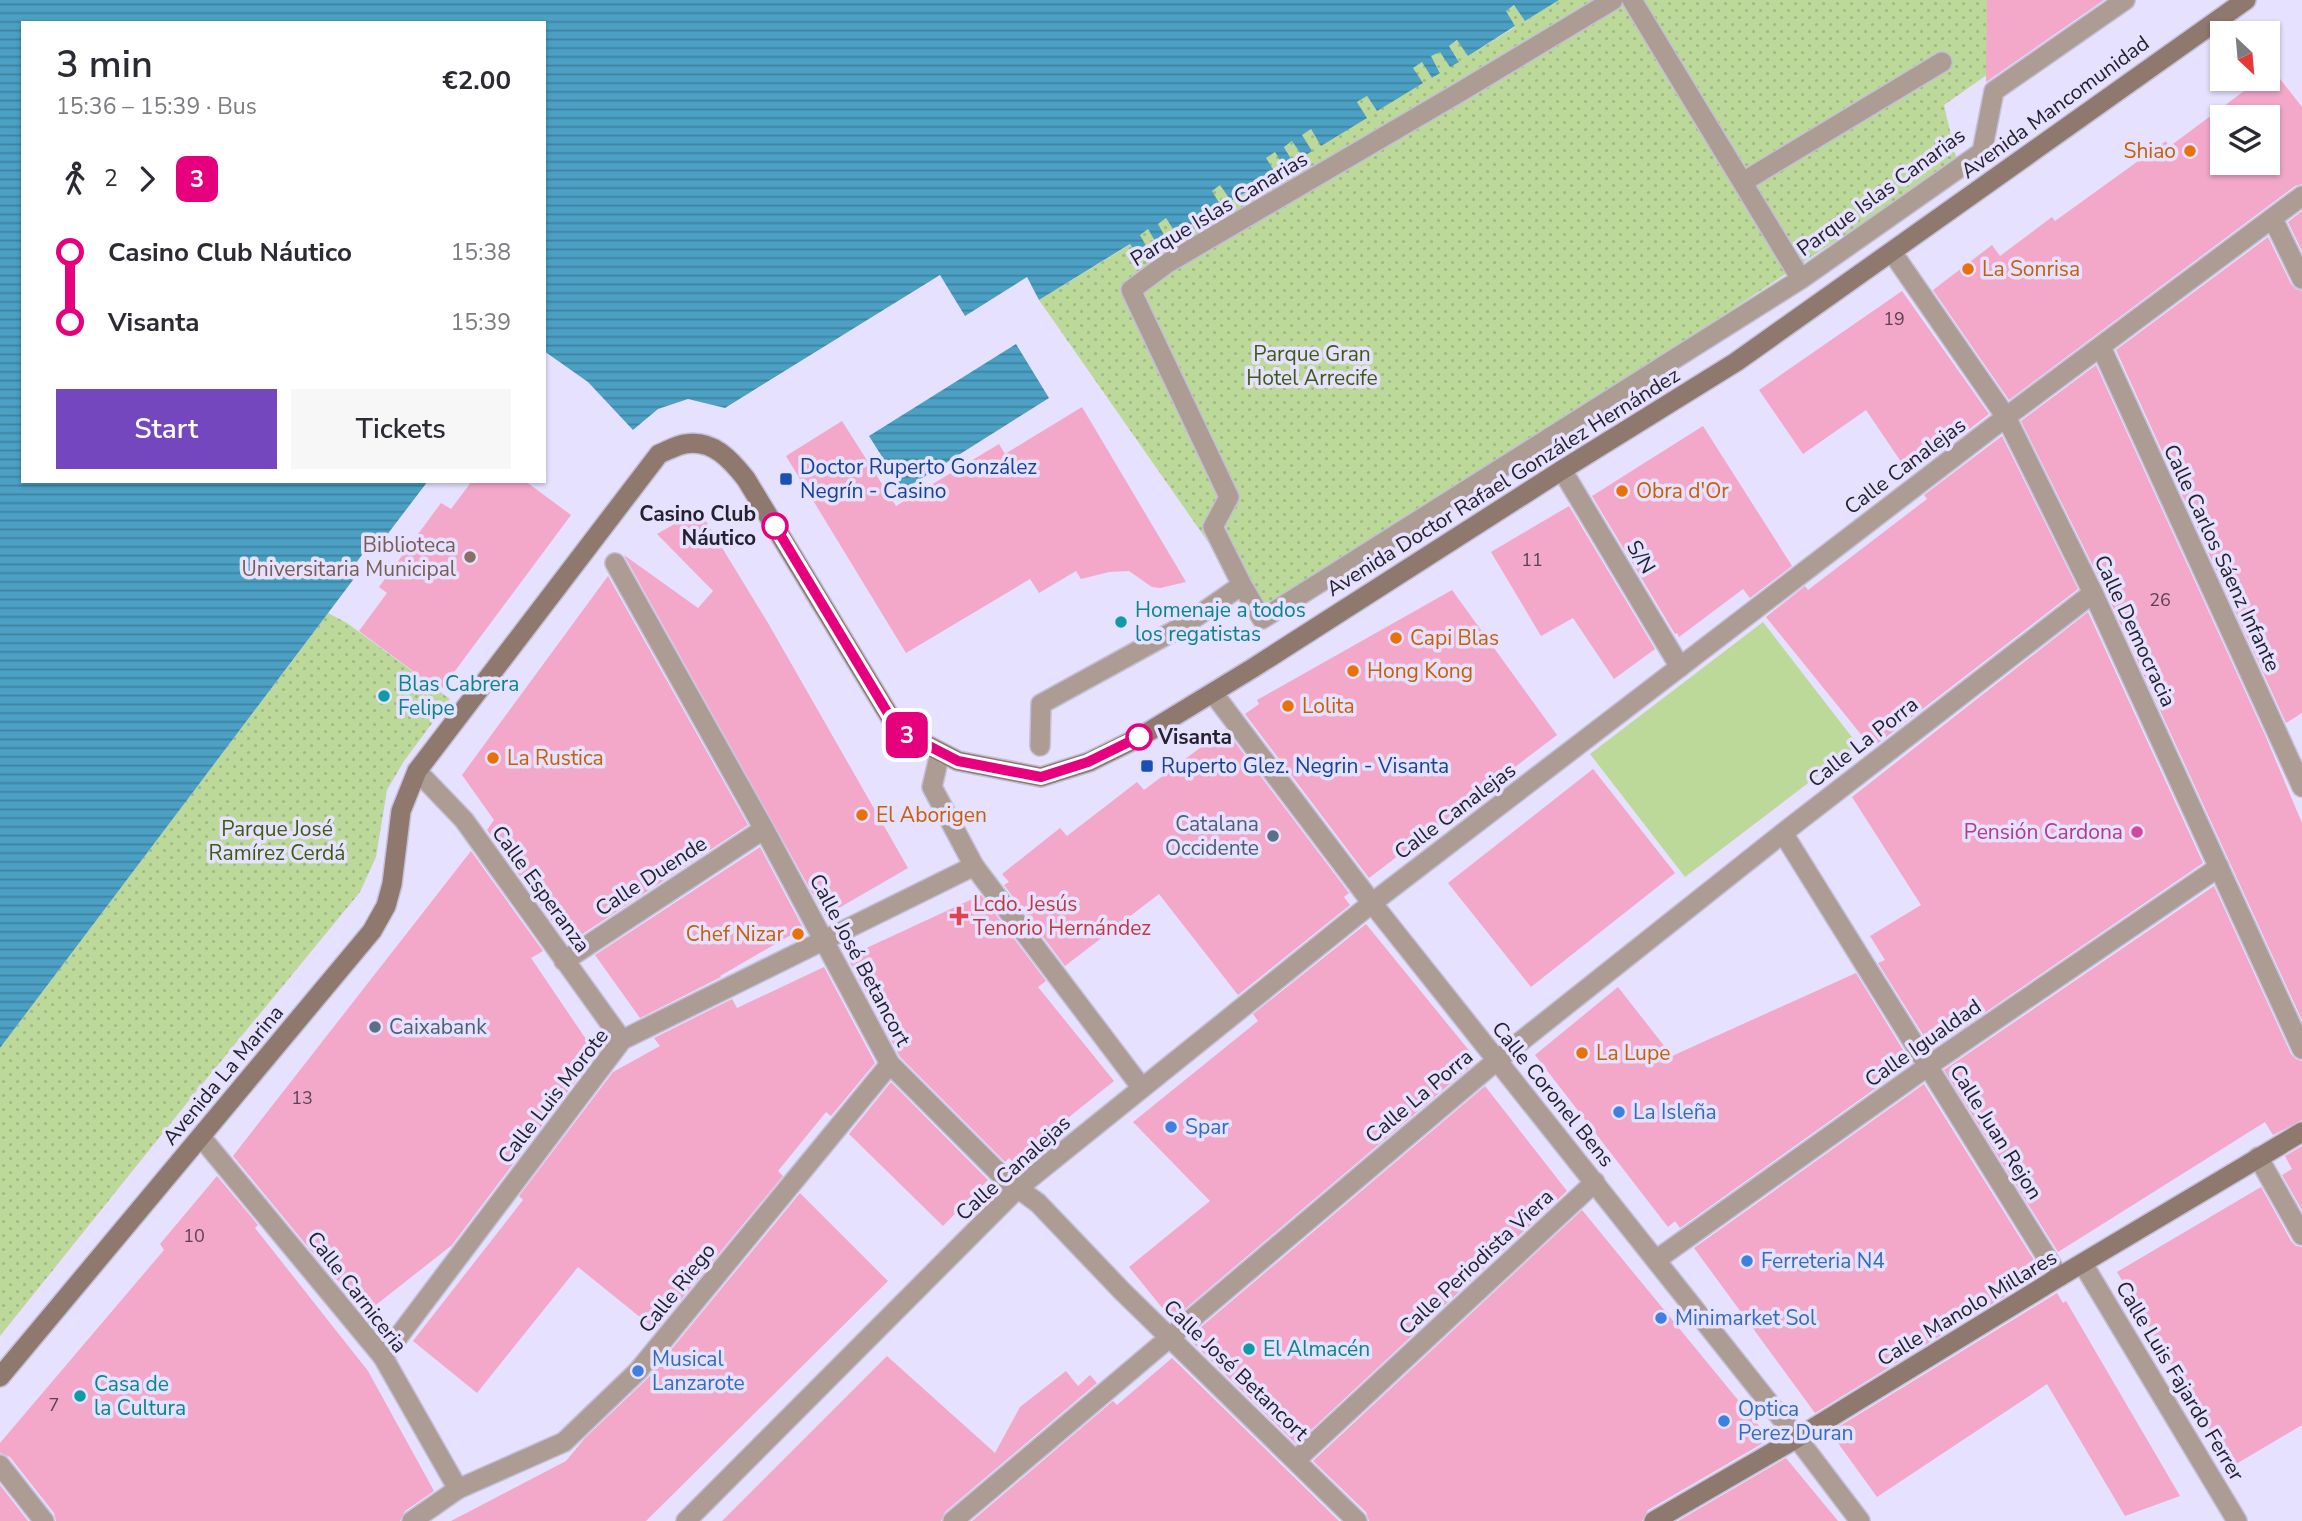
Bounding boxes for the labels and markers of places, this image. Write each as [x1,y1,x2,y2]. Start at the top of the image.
place label: Shiao [2123,137,2176,165]
marker: Shiao [2182,143,2198,159]
place label: La Sonrisa [1982,255,2080,283]
marker: La Sonrisa [1960,261,1976,277]
place label: Doctor Ruperto González Negrín - Casino [800,453,1037,505]
marker: Doctor Ruperto González Negrín - Casino [778,471,794,487]
place label: Obra d'Or [1636,477,1729,505]
marker: Obra d'Or [1614,483,1630,499]
place label: Casino Club Náutico [639,500,756,552]
marker: Casino Club Náutico [762,513,788,539]
place label: Biblioteca Universitaria Municipal [242,531,457,583]
marker: Biblioteca Universitaria Municipal [462,549,478,565]
place label: Homenaje a todos los regatistas [1135,596,1306,648]
marker: Homenaje a todos los regatistas [1113,614,1129,630]
place label: Capi Blas [1410,624,1499,652]
marker: Capi Blas [1388,630,1404,646]
place label: Hong Kong [1367,657,1473,685]
marker: Hong Kong [1345,663,1361,679]
place label: Blas Cabrera Felipe [398,670,519,722]
marker: Blas Cabrera Felipe [376,688,392,704]
place label: Lolita [1302,692,1355,720]
marker: Lolita [1280,698,1296,714]
place label: Visanta [1157,723,1232,751]
marker: Visanta [1126,724,1152,750]
place label: La Rustica [507,744,604,772]
marker: La Rustica [485,750,501,766]
place label: Ruperto Glez. Negrin - Visanta [1161,752,1449,780]
marker: Ruperto Glez. Negrin - Visanta [1139,758,1155,774]
place label: El Aborigen [876,801,987,829]
marker: El Aborigen [854,807,870,823]
place label: Catalana Occidente [1165,810,1259,862]
place label: Pensión Cardona [1964,818,2123,846]
marker: Pensión Cardona [2129,824,2145,840]
marker: Catalana Occidente [1265,828,1281,844]
place label: Lcdo. Jesús Tenorio Hernández [973,890,1151,942]
marker: Lcdo. Jesús Tenorio Hernández [951,908,967,924]
place label: Chef Nizar [686,920,784,948]
marker: Chef Nizar [790,926,806,942]
place label: Caixabank [389,1013,487,1041]
marker: Caixabank [367,1019,383,1035]
place label: La Lupe [1596,1039,1670,1067]
marker: La Lupe [1574,1045,1590,1061]
place label: La Isleña [1633,1098,1717,1126]
marker: La Isleña [1611,1104,1627,1120]
place label: Spar [1185,1113,1229,1141]
marker: Spar [1163,1119,1179,1135]
place label: Ferreteria N4 [1761,1247,1885,1275]
marker: Ferreteria N4 [1739,1253,1755,1269]
place label: Minimarket Sol [1675,1304,1817,1332]
marker: Minimarket Sol [1653,1310,1669,1326]
place label: El Almacén [1263,1335,1370,1363]
marker: El Almacén [1241,1341,1257,1357]
place label: Musical Lanzarote [652,1345,745,1397]
marker: Musical Lanzarote [630,1363,646,1379]
place label: Casa de la Cultura [94,1370,186,1422]
marker: Casa de la Cultura [72,1388,88,1404]
place label: Optica Perez Duran [1738,1395,1853,1447]
marker: Optica Perez Duran [1716,1413,1732,1429]

